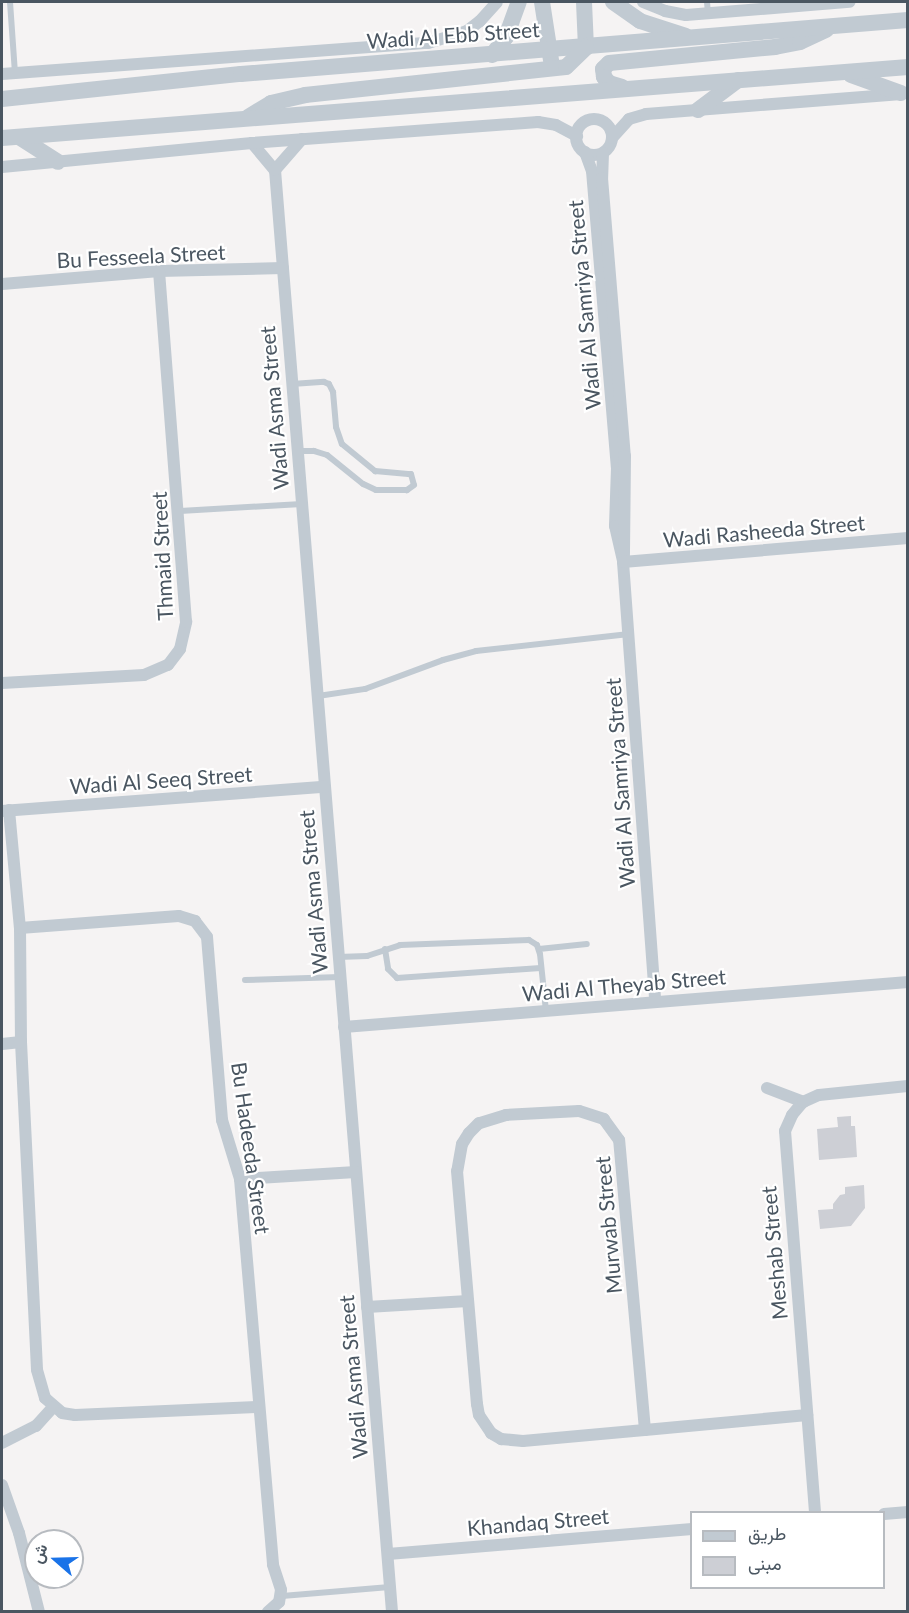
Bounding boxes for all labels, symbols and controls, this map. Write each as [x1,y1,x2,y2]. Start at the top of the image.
street label: Wadi Al Ebb Street [365,16,541,54]
street label: Wadi Al Samriya Street [562,199,606,411]
street label: Bu Fesseela Street [56,239,226,273]
street label: Wadi Asma Street [254,325,294,491]
street label: Thmaid Street [146,491,178,621]
street label: Wadi Rasheeda Street [662,510,866,552]
street label: Wadi Al Samriya Street [600,677,640,889]
street label: Wadi Al Seeq Street [69,761,253,799]
street label: Wadi Asma Street [293,809,333,975]
street label: Wadi Al Theyab Street [520,963,728,1007]
street label: Bu Hadeeda Street [226,1060,276,1236]
street label: Murwab Street [589,1155,627,1295]
street label: Meshab Street [756,1185,792,1321]
street label: Wadi Asma Street [333,1294,373,1460]
street label: Khandaq Street [466,1503,610,1541]
legend [690,1511,885,1589]
text: طريق [748,1522,786,1544]
north arrow [24,1529,84,1589]
text: ش [26,1541,51,1566]
text: مبنى [748,1552,782,1574]

